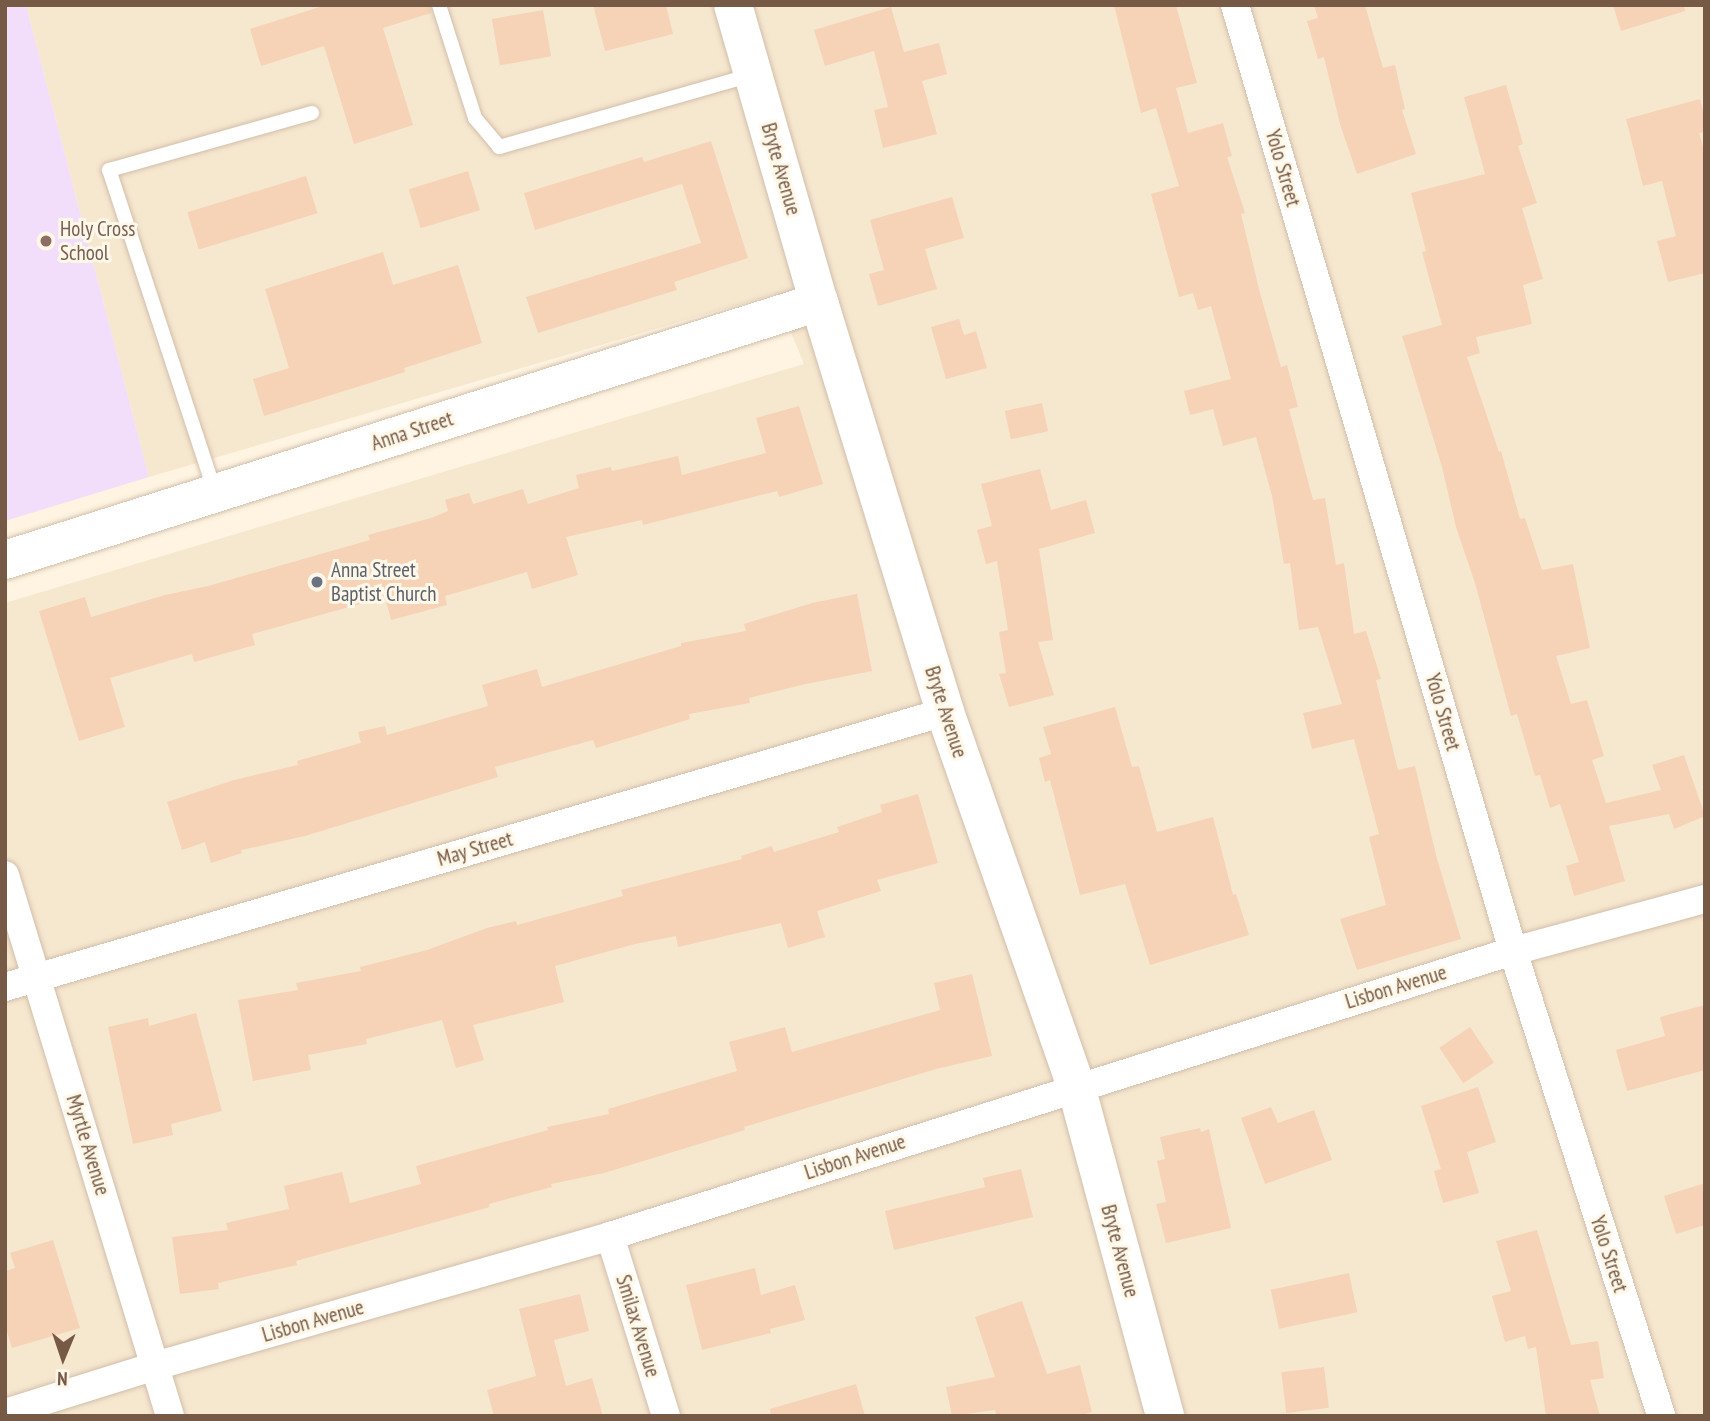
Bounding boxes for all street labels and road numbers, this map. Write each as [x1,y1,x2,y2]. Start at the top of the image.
street label: Bryte Avenue [756,120,806,218]
street label: Yolo Street [1260,127,1306,209]
street label: Anna Street [368,406,456,456]
street label: Bryte Avenue [919,663,973,761]
street label: Yolo Street [1420,671,1466,753]
street label: May Street [434,826,516,872]
street label: Lisbon Avenue [1342,960,1450,1014]
street label: Myrtle Avenue [61,1091,115,1199]
street label: Lisbon Avenue [801,1129,909,1185]
street label: Bryte Avenue [1095,1202,1145,1300]
street label: Yolo Street [1585,1213,1633,1295]
street label: Smilax Avenue [610,1271,666,1381]
street label: Lisbon Avenue [259,1294,367,1348]

